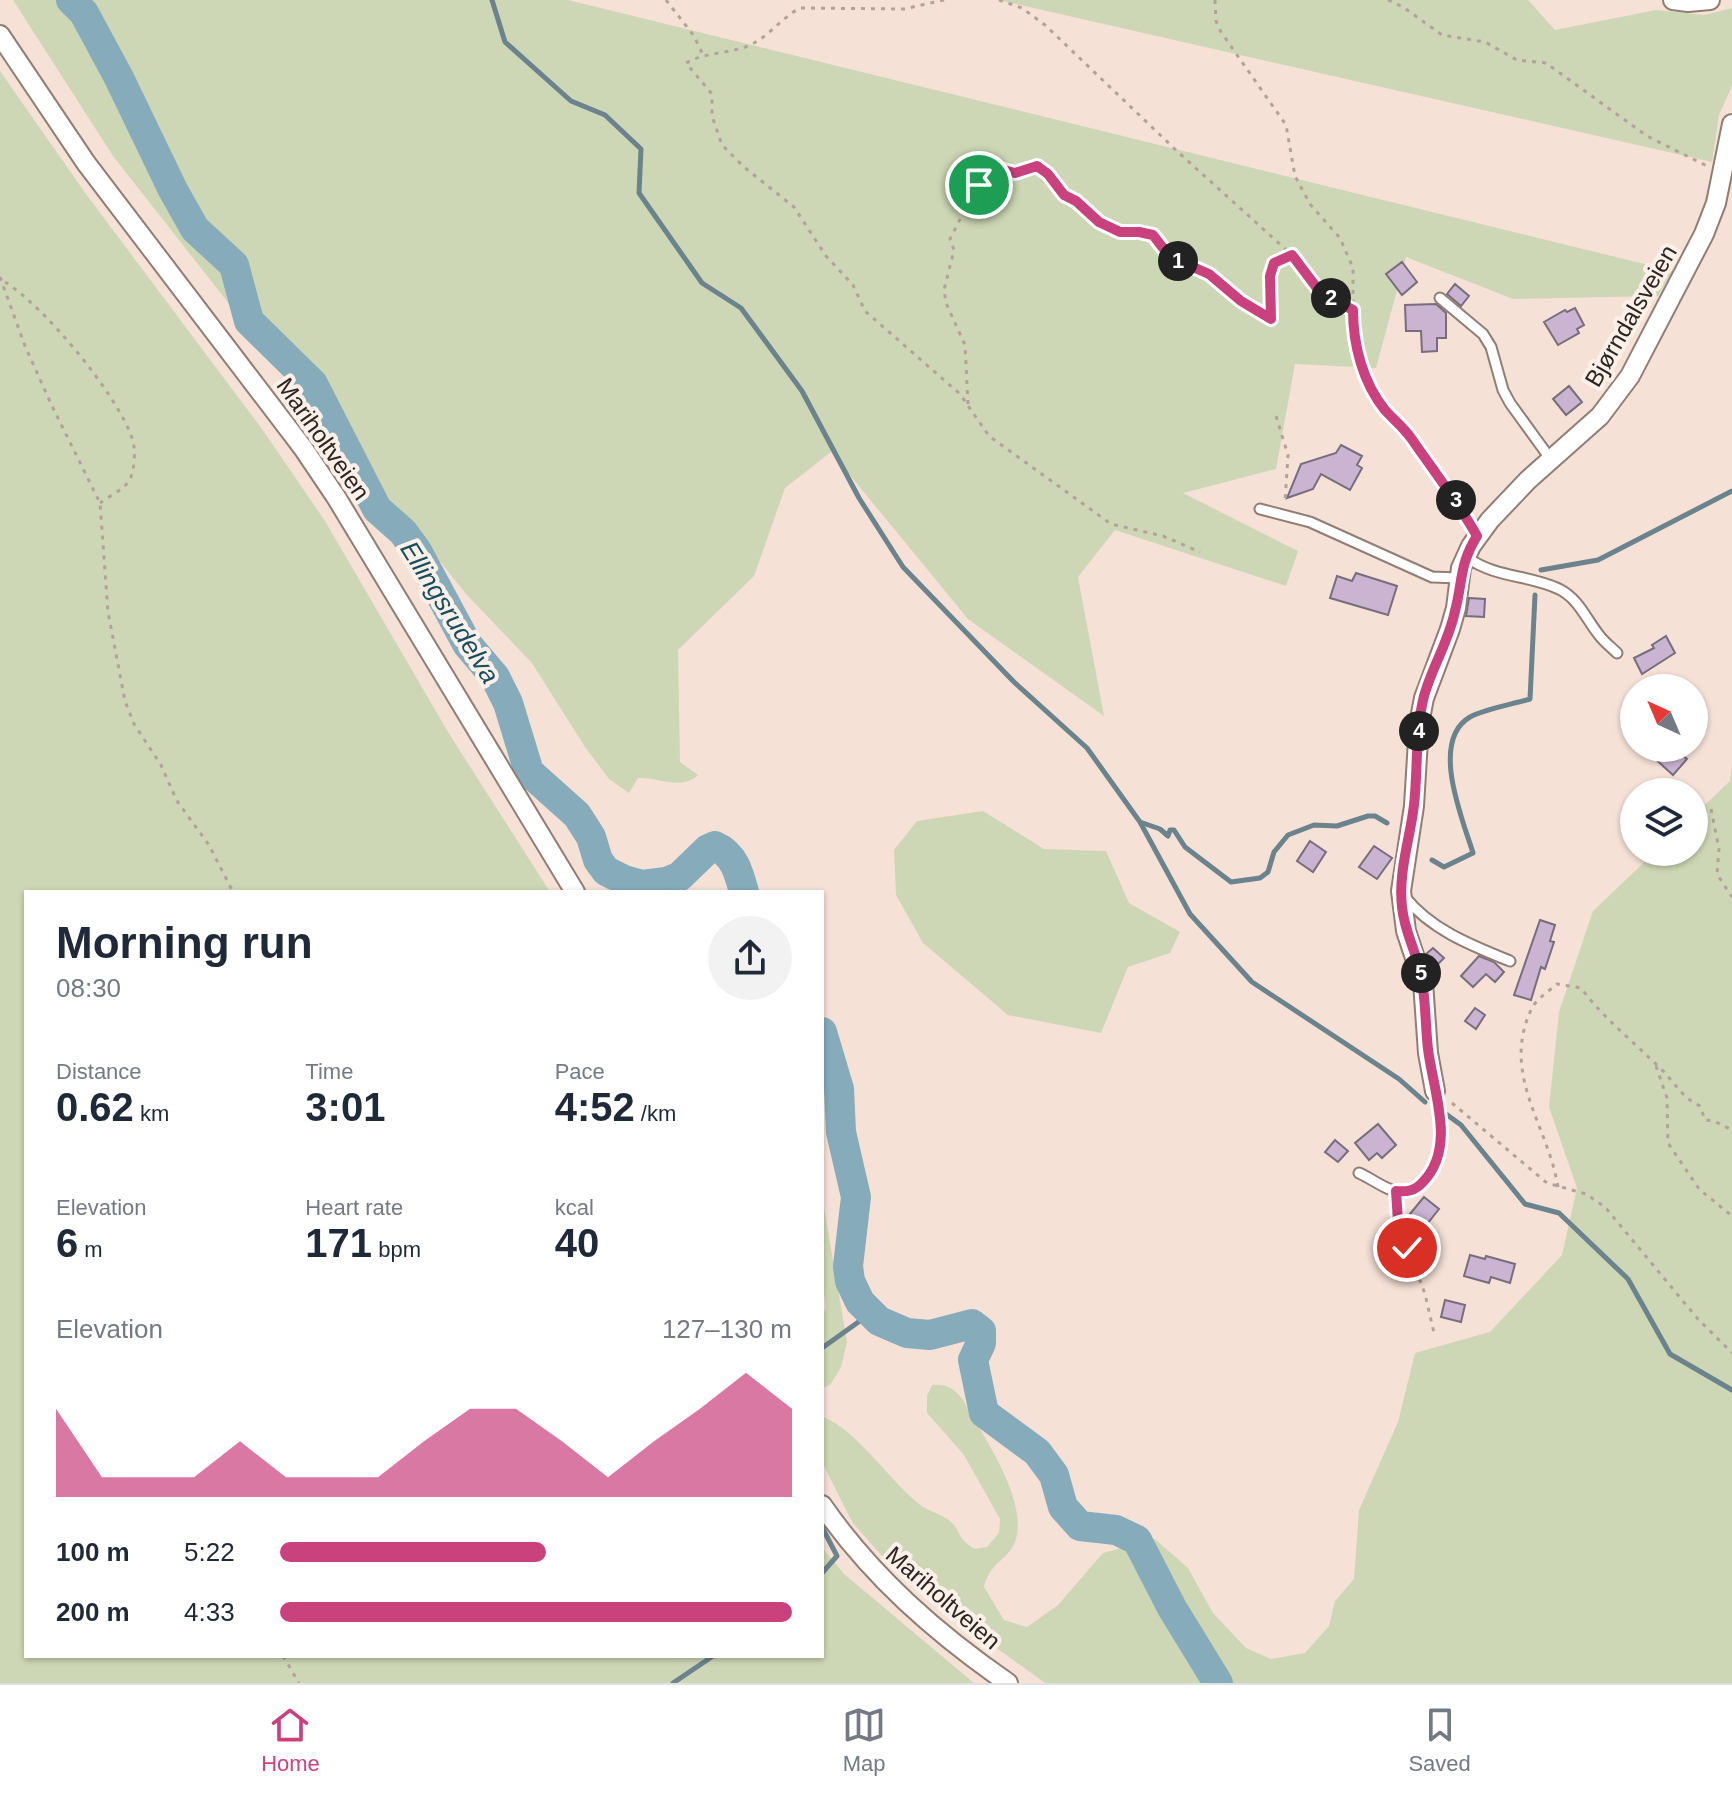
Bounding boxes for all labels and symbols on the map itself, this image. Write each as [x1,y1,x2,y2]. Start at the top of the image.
pin [945,151,1013,219]
street label: Bjørndalsveien [1579,240,1682,391]
pin: 1 [1158,241,1198,281]
pin: 2 [1311,278,1351,318]
street label: Mariholtveien [271,373,375,505]
pin: 3 [1436,480,1476,520]
water label: Ellingsrudelva [394,535,506,689]
north arrow [1620,674,1708,762]
pin: 4 [1399,711,1439,751]
pin: 5 [1401,953,1441,993]
pin [1373,1214,1441,1282]
street label: Mariholtveien [881,1541,1006,1655]

